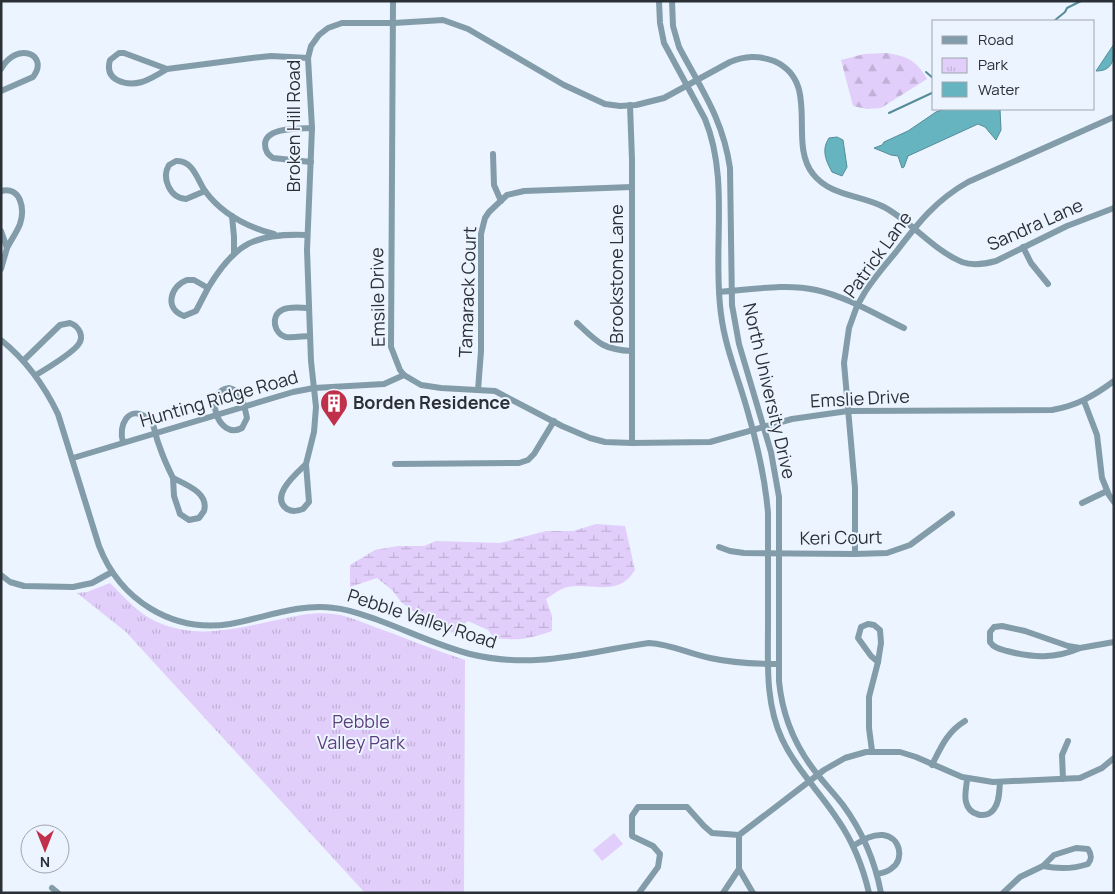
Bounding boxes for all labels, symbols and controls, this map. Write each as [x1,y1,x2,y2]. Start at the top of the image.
legend [932,20,1095,110]
text: Road [978,29,1014,50]
text: Park [978,54,1008,75]
street label: Broken Hill Road [281,60,305,192]
text: Water [978,79,1020,100]
street label: Sandra Lane [983,192,1086,256]
street label: Brookstone Lane [604,204,628,344]
street label: Patrick Lane [838,206,917,302]
street label: Tamarack Court [453,226,481,358]
street label: Emsile Drive [364,247,390,347]
street label: North University Drive [738,301,802,481]
street label: Hunting Ridge Road [137,364,301,432]
street label: Emslie Drive [810,383,910,413]
building icon: Borden Residence [319,388,349,427]
place label: Borden Residence [353,390,510,414]
street label: Keri Court [799,524,883,550]
street label: Pebble Valley Road [345,583,500,653]
park label: Pebble Valley Park [317,709,406,754]
north arrow [20,824,70,874]
text: N [40,853,50,872]

